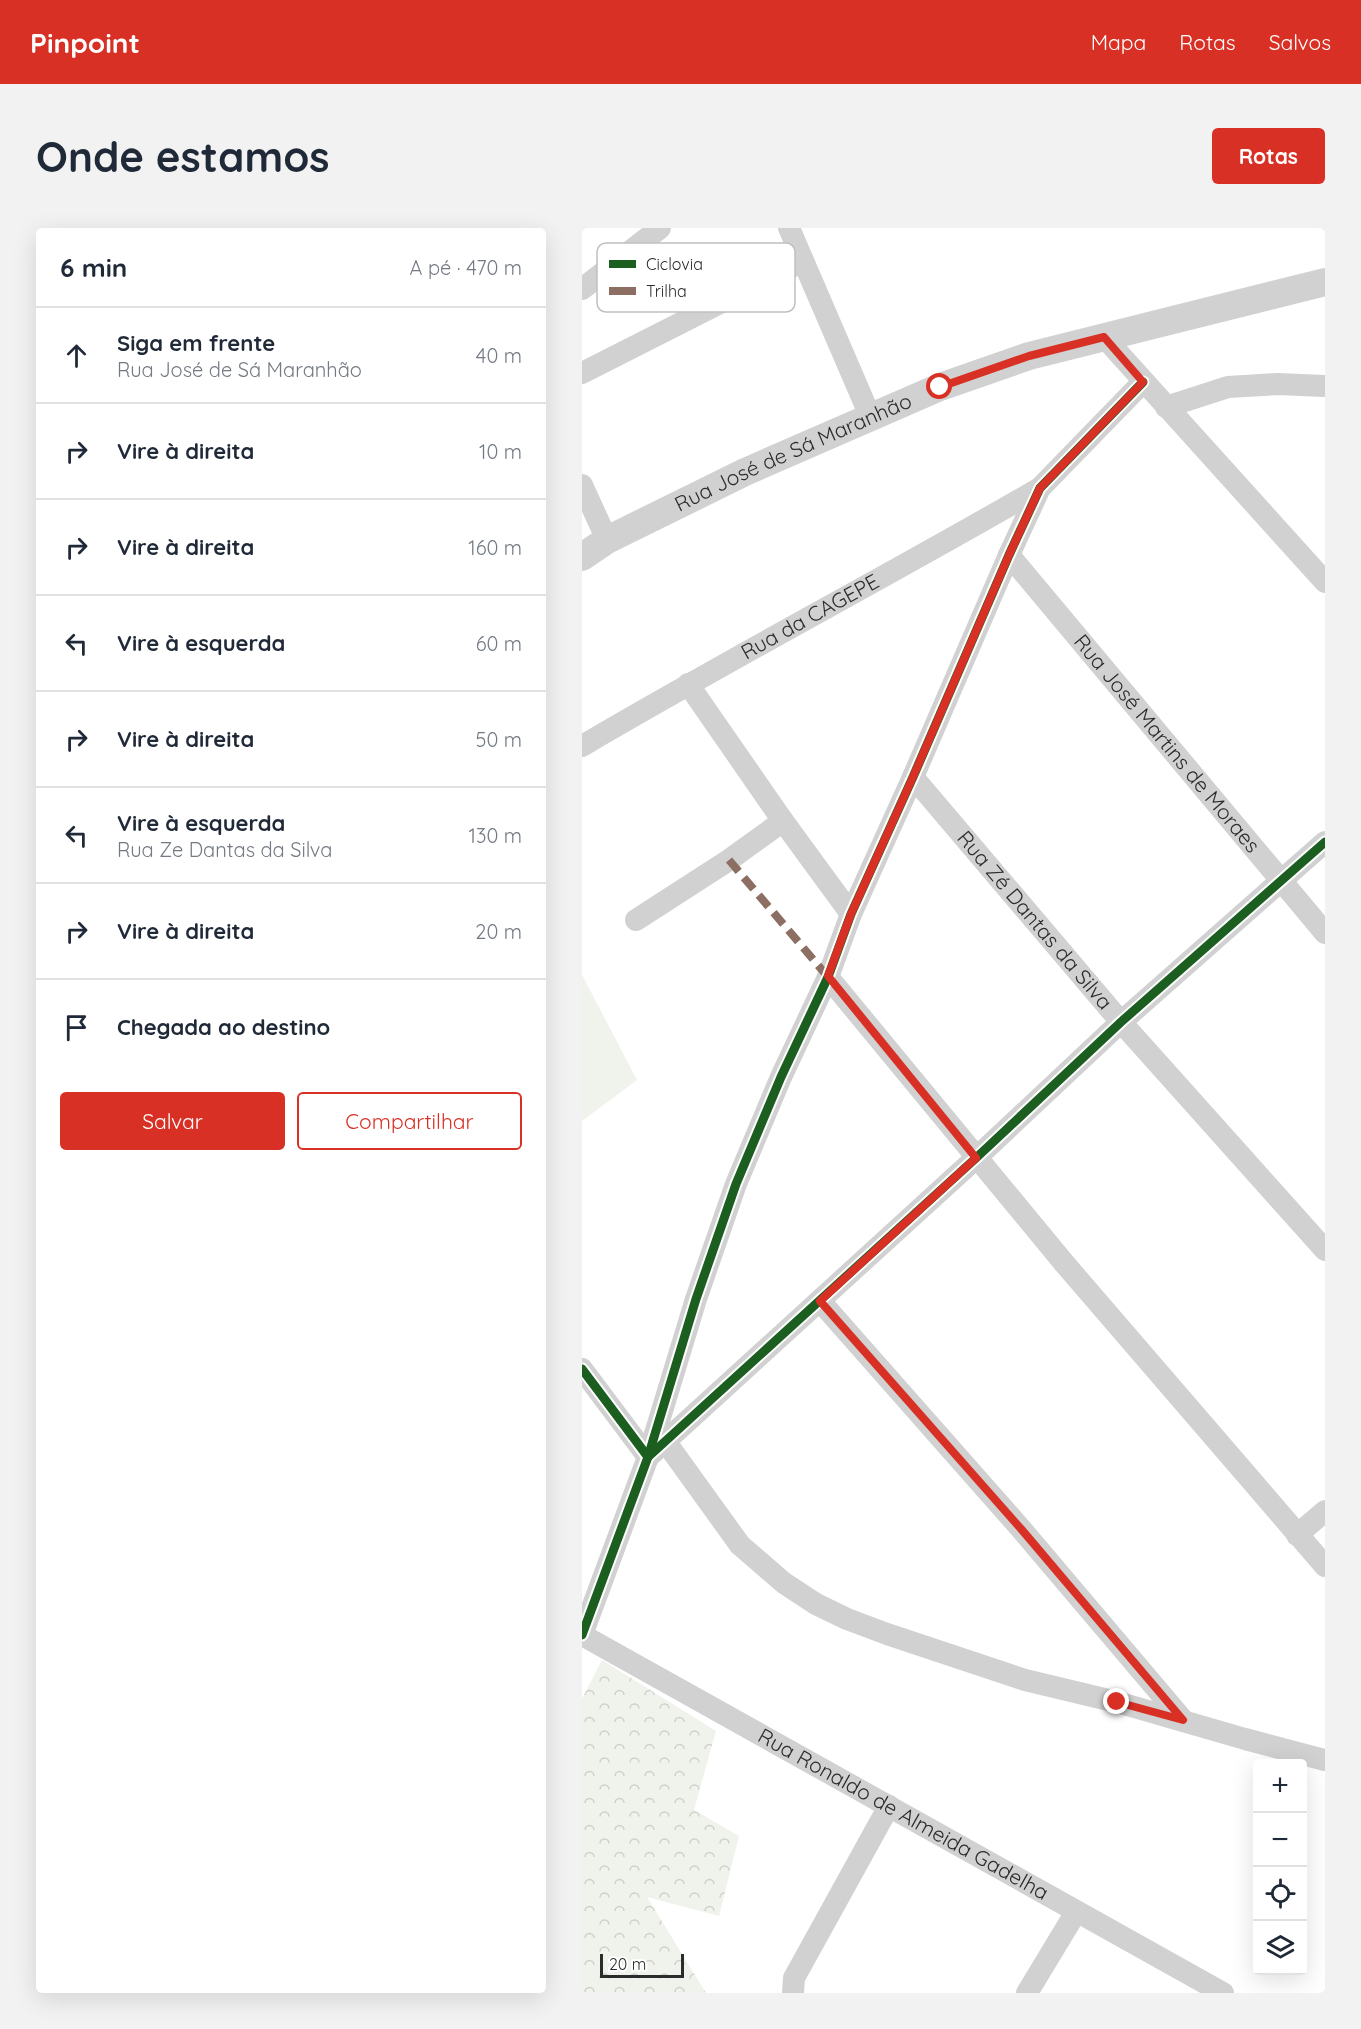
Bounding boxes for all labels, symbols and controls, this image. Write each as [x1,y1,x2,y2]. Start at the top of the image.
text: Pinpoint [30,25,140,60]
text: Mapa [1091,29,1146,55]
text: Rotas [1179,29,1236,55]
text: Salvos [1269,29,1331,55]
button: Rotas [1212,128,1325,184]
text: Onde estamos [36,130,330,183]
legend [597,243,795,312]
text: 6 min [60,251,127,284]
text: Ciclovia [646,254,703,274]
text: A pé · 470 m [410,255,522,280]
text: Trilha [646,281,687,301]
text: Siga em frente [117,329,275,357]
icon: ahead [60,339,93,372]
text: 40 m [476,343,522,368]
text: Rua José de Sá Maranhão [117,357,362,382]
route start [926,373,952,399]
street label: Rua José de Sá Maranhão [670,387,915,517]
icon: right [60,435,93,468]
text: Vire à direita [117,437,254,465]
text: 10 m [479,439,522,464]
icon: right [60,531,93,564]
text: Vire à direita [117,533,254,561]
text: 160 m [468,535,522,560]
street label: Rua da CAGEPE [736,568,883,665]
icon: left [60,627,93,660]
text: Vire à esquerda [117,629,285,657]
street label: Rua José Martins de Moraes [1069,629,1266,858]
text: 60 m [476,631,522,656]
icon: right [60,723,93,756]
text: Vire à direita [117,725,254,753]
text: 50 m [476,727,522,752]
text: Vire à esquerda [117,809,285,837]
icon: left [60,819,93,852]
text: 130 m [469,823,522,848]
street label: Rua Zé Dantas da Silva [952,825,1119,1014]
text: Rua Ze Dantas da Silva [117,837,332,862]
icon: right [60,915,93,948]
text: Vire à direita [117,917,254,945]
text: 20 m [475,919,522,944]
icon: arrive [60,1011,93,1044]
text: Chegada ao destino [117,1013,330,1041]
button: Salvar [60,1092,285,1150]
button: Compartilhar [297,1092,522,1150]
route end [1103,1688,1129,1714]
street label: Rua Ronaldo de Almeida Gadelha [754,1722,1054,1905]
map controls [1253,1759,1307,1975]
button: + [1253,1759,1307,1813]
button: − [1253,1813,1307,1867]
button: locate [1253,1867,1307,1921]
button: layers [1253,1921,1307,1975]
scale bar [600,1951,684,1978]
text: 20 m [609,1954,646,1974]

